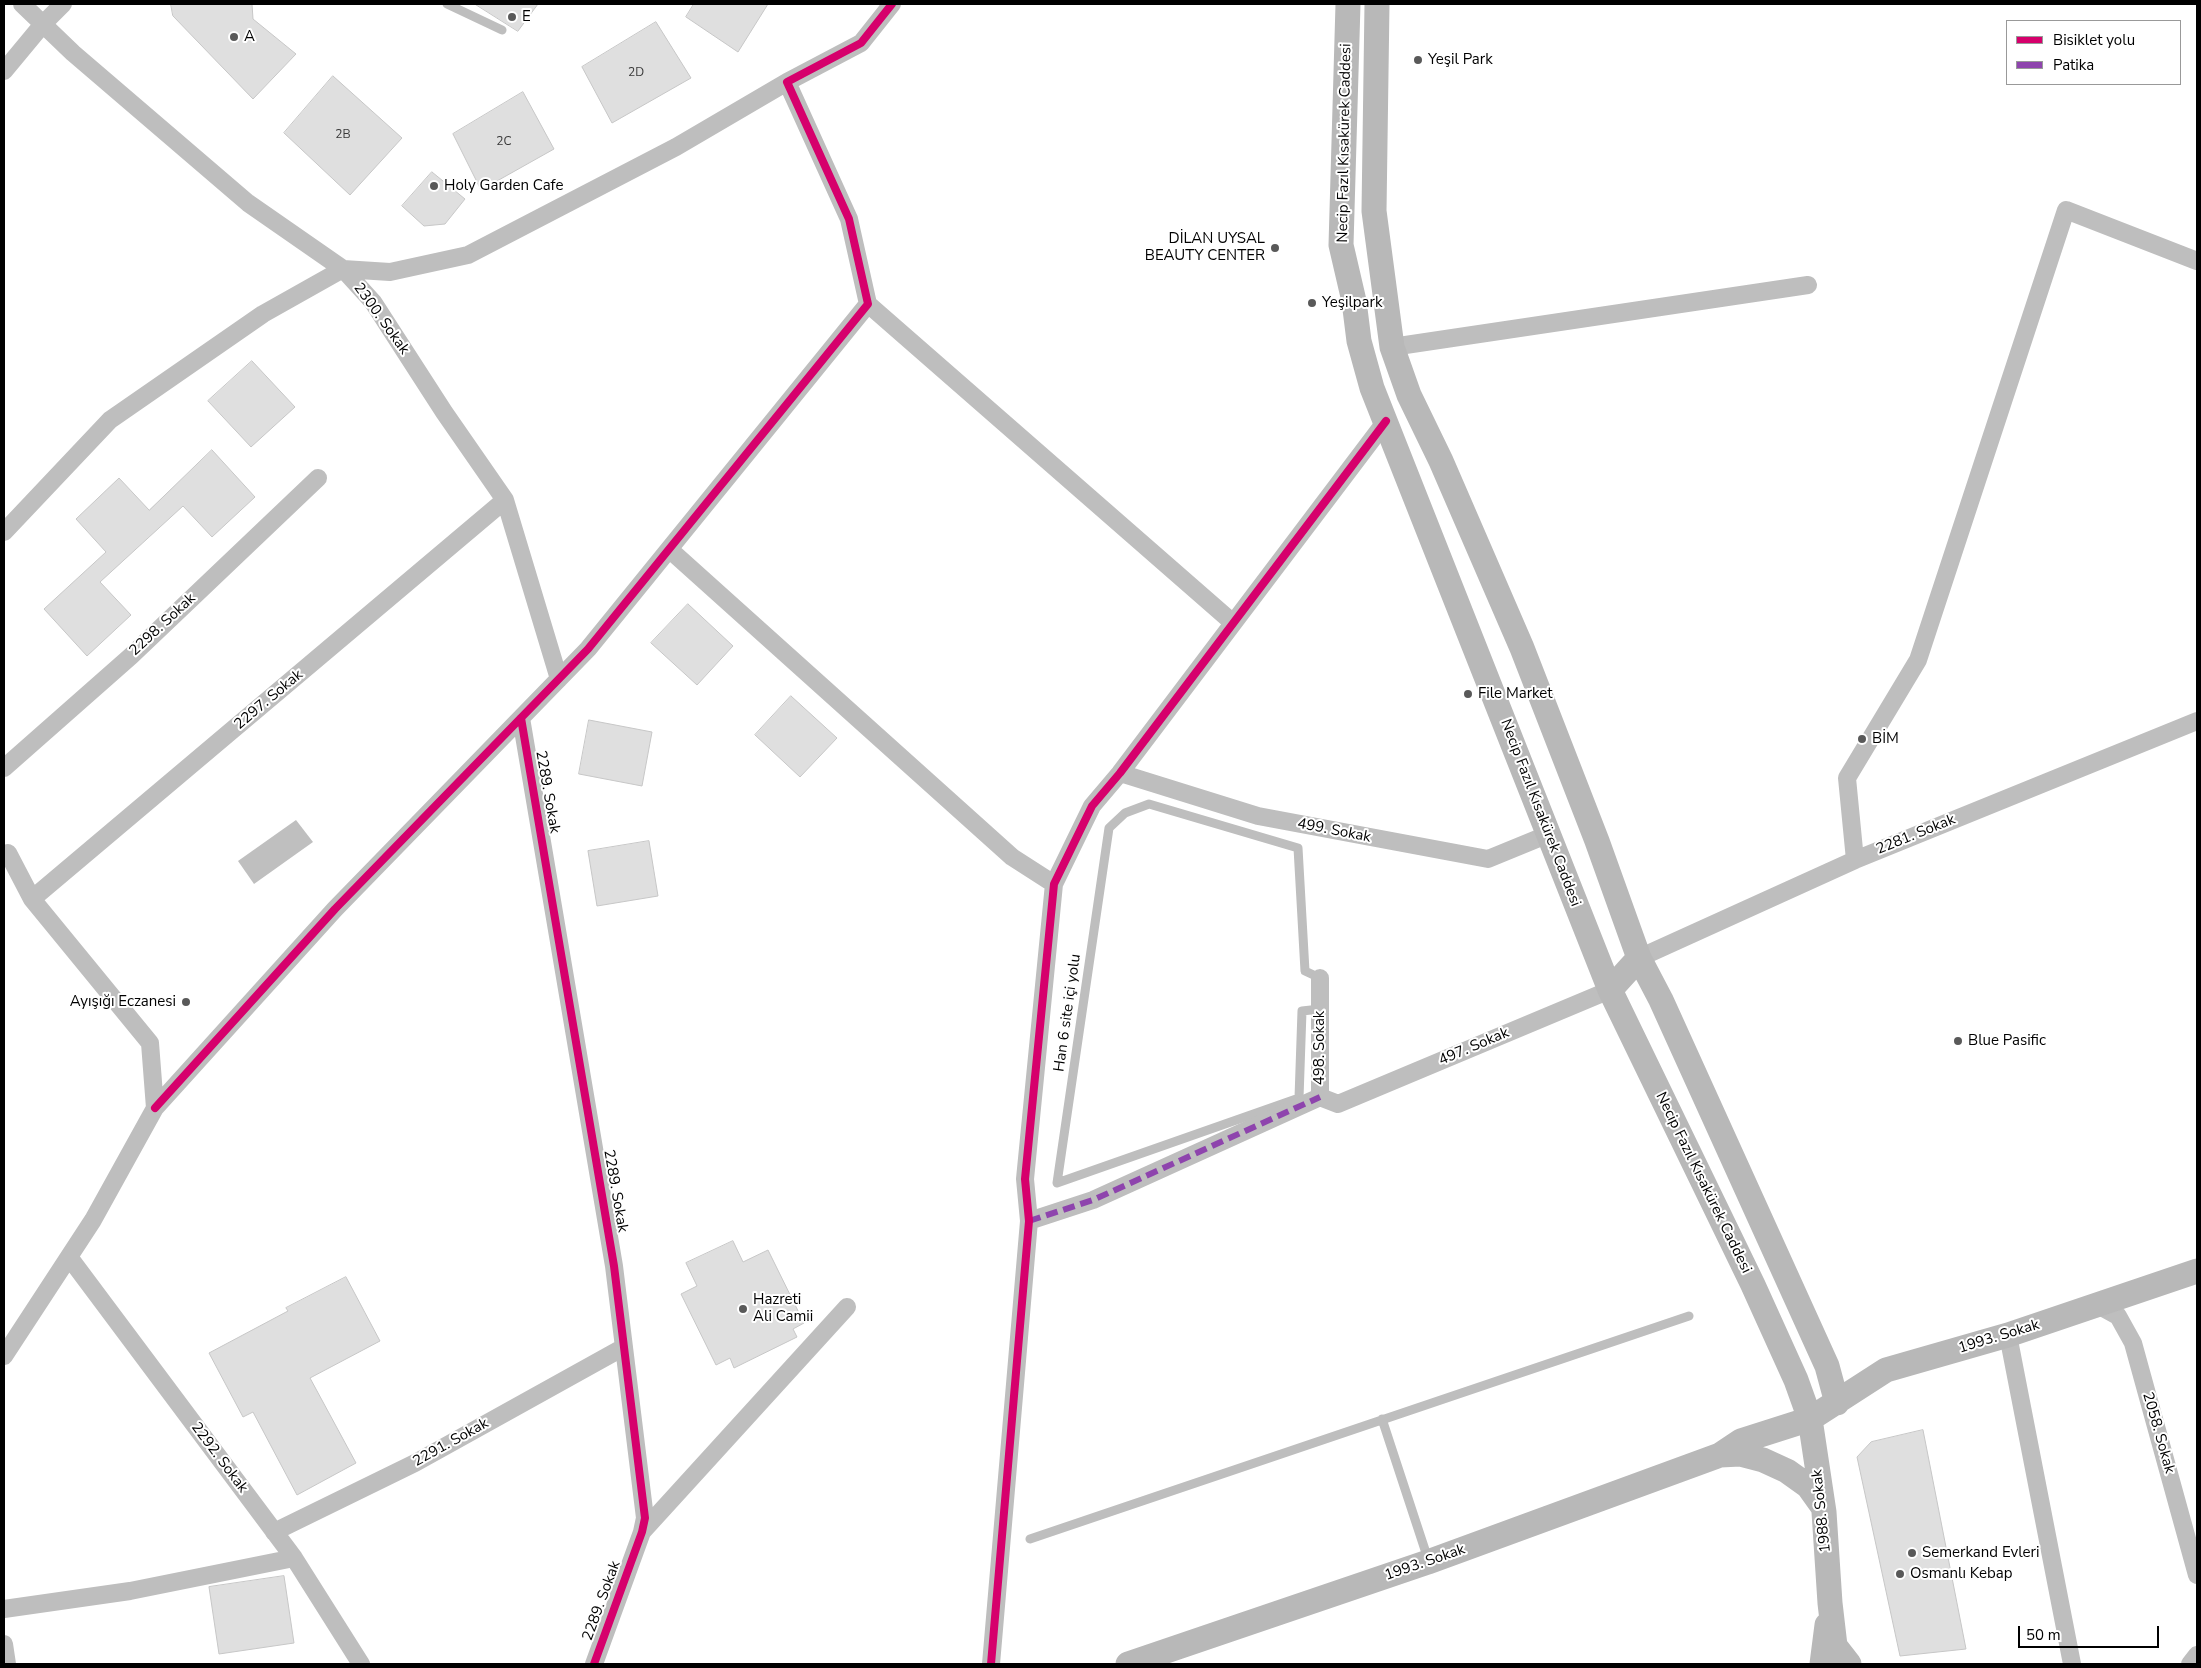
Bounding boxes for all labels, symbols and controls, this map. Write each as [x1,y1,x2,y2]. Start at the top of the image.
place label: E [522,8,531,26]
marker: E [506,11,518,23]
legend [2006,20,2181,85]
place label: A [244,28,255,46]
text: Bisiklet yolu [2053,30,2135,50]
marker: A [228,31,240,43]
street label: Necip Fazıl Kısakürek Caddesi [1334,43,1356,243]
place label: Yeşil Park [1428,51,1493,69]
marker: Yeşil Park [1412,54,1424,66]
text: Patika [2053,55,2094,75]
house number: 2D [628,66,644,80]
house number: 2B [335,128,351,142]
house number: 2C [496,135,512,149]
place label: Holy Garden Cafe [444,177,563,195]
marker: Holy Garden Cafe [428,180,440,192]
place label: DİLAN UYSAL BEAUTY CENTER [1145,230,1265,265]
marker: DİLAN UYSAL BEAUTY CENTER [1269,242,1281,254]
street label: 2300. Sokak [349,280,413,358]
place label: Yeşilpark [1322,294,1382,312]
marker: Yeşilpark [1306,297,1318,309]
street label: 2298. Sokak [126,590,200,660]
street label: 2297. Sokak [231,666,307,734]
place label: File Market [1478,685,1553,703]
marker: File Market [1462,688,1474,700]
street label: Necip Fazıl Kısakürek Caddesi [1496,717,1584,909]
place label: BİM [1872,730,1899,748]
marker: BİM [1856,733,1868,745]
street label: 2289. Sokak [531,749,563,835]
street label: 2281. Sokak [1874,811,1958,859]
street label: 499. Sokak [1296,815,1372,847]
street label: Han 6 site içi yolu [1051,953,1085,1073]
place label: Ayışığı Eczanesi [70,993,176,1011]
marker: Ayışığı Eczanesi [180,996,192,1008]
street label: 498. Sokak [1311,1011,1329,1085]
street label: 497. Sokak [1436,1024,1512,1070]
place label: Blue Pasific [1968,1032,2046,1050]
marker: Blue Pasific [1952,1035,1964,1047]
street label: Necip Fazıl Kısakürek Caddesi [1651,1090,1755,1276]
street label: 2289. Sokak [599,1148,631,1234]
place label: Hazreti Ali Camii [753,1291,813,1326]
marker: Hazreti Ali Camii [737,1303,749,1315]
street label: 1993. Sokak [1956,1316,2042,1358]
street label: 2058. Sokak [2138,1390,2178,1476]
street label: 2291. Sokak [410,1415,492,1471]
street label: 2292. Sokak [187,1419,251,1497]
street label: 1988. Sokak [1809,1468,1835,1554]
street label: 1993. Sokak [1382,1541,1468,1585]
place label: Semerkand Evleri [1922,1544,2039,1562]
marker: Semerkand Evleri [1906,1547,1918,1559]
street label: 2289. Sokak [579,1559,625,1643]
place label: Osmanlı Kebap [1910,1565,2012,1583]
marker: Osmanlı Kebap [1894,1568,1906,1580]
scale bar [2021,1616,2162,1648]
text: 50 m [2026,1625,2061,1645]

